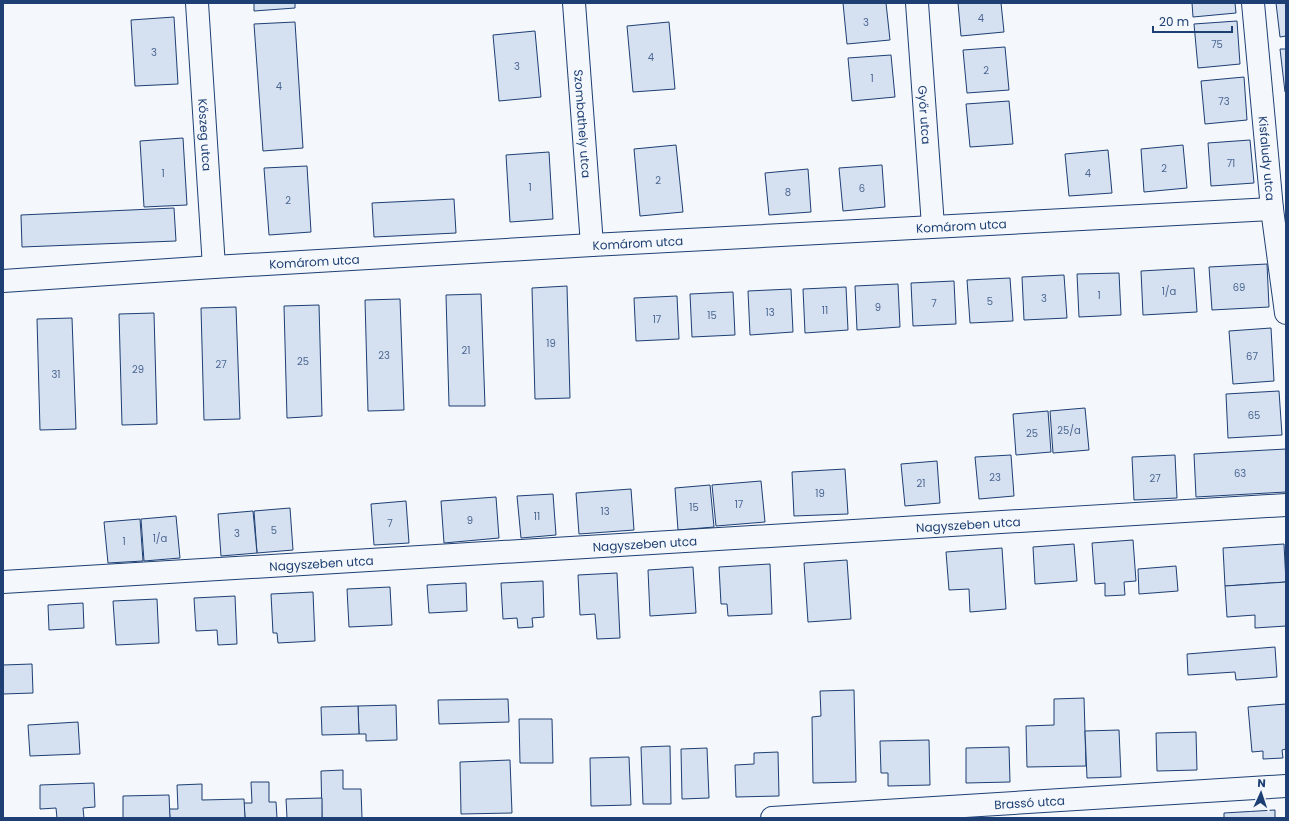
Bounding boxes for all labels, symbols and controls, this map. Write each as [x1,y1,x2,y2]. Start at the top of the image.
scale bar [1153,8,1232,34]
house number: 4 [978,11,984,26]
text: 20 m [1159,13,1189,30]
house number: 3 [863,15,869,30]
house number: 75 [1211,37,1223,52]
house number: 3 [151,45,157,60]
house number: 4 [648,50,654,65]
house number: 3 [514,59,520,74]
house number: 2 [983,63,989,78]
street label: Szombathely utca [570,69,595,179]
house number: 1 [870,71,874,86]
house number: 4 [276,79,282,94]
street label: Győr utca [914,85,936,145]
house number: 73 [1218,94,1230,109]
street label: Kőszeg utca [195,98,216,172]
street label: Kisfaludy utca [1255,115,1280,201]
house number: 71 [1227,156,1235,171]
house number: 2 [1161,161,1167,176]
house number: 1 [161,166,165,181]
house number: 4 [1085,166,1091,181]
house number: 2 [655,173,661,188]
house number: 1 [528,180,532,195]
house number: 6 [859,181,865,196]
house number: 8 [785,185,791,200]
house number: 2 [285,193,291,208]
street label: Komárom utca [916,215,1007,236]
street label: Komárom utca [592,232,684,253]
street label: Komárom utca [269,250,360,272]
house number: 69 [1233,280,1245,295]
house number: 1/a [1162,284,1176,299]
house number: 1 [1097,288,1101,303]
house number: 3 [1041,291,1047,306]
house number: 5 [987,294,993,309]
house number: 7 [931,296,937,311]
house number: 9 [875,300,881,315]
house number: 11 [822,303,828,318]
house number: 13 [765,305,775,320]
house number: 15 [707,308,717,323]
house number: 17 [653,312,662,327]
house number: 19 [546,336,556,351]
house number: 21 [462,343,470,358]
house number: 23 [378,348,390,363]
house number: 67 [1246,349,1258,364]
house number: 25 [297,354,309,369]
house number: 27 [215,357,227,372]
house number: 29 [132,362,144,377]
house number: 31 [51,367,61,382]
house number: 65 [1248,408,1260,423]
house number: 25/a [1057,423,1081,438]
house number: 25 [1026,426,1038,441]
house number: 63 [1234,466,1246,481]
house number: 23 [989,470,1001,485]
house number: 27 [1149,471,1161,486]
house number: 21 [917,476,925,491]
house number: 19 [815,486,825,501]
house number: 17 [735,497,744,512]
house number: 15 [689,500,699,515]
house number: 13 [600,504,610,519]
house number: 11 [534,509,540,524]
street label: Nagyszeben utca [916,512,1021,536]
house number: 9 [467,513,473,528]
house number: 7 [387,516,393,531]
house number: 5 [271,523,277,538]
house number: 3 [234,526,240,541]
house number: 1/a [153,531,167,546]
street label: Nagyszeben utca [592,532,698,555]
house number: 1 [122,534,126,549]
street label: Nagyszeben utca [269,551,374,575]
north arrow [1241,773,1281,813]
text: N [1257,775,1266,791]
street label: Brassó utca [994,791,1065,813]

